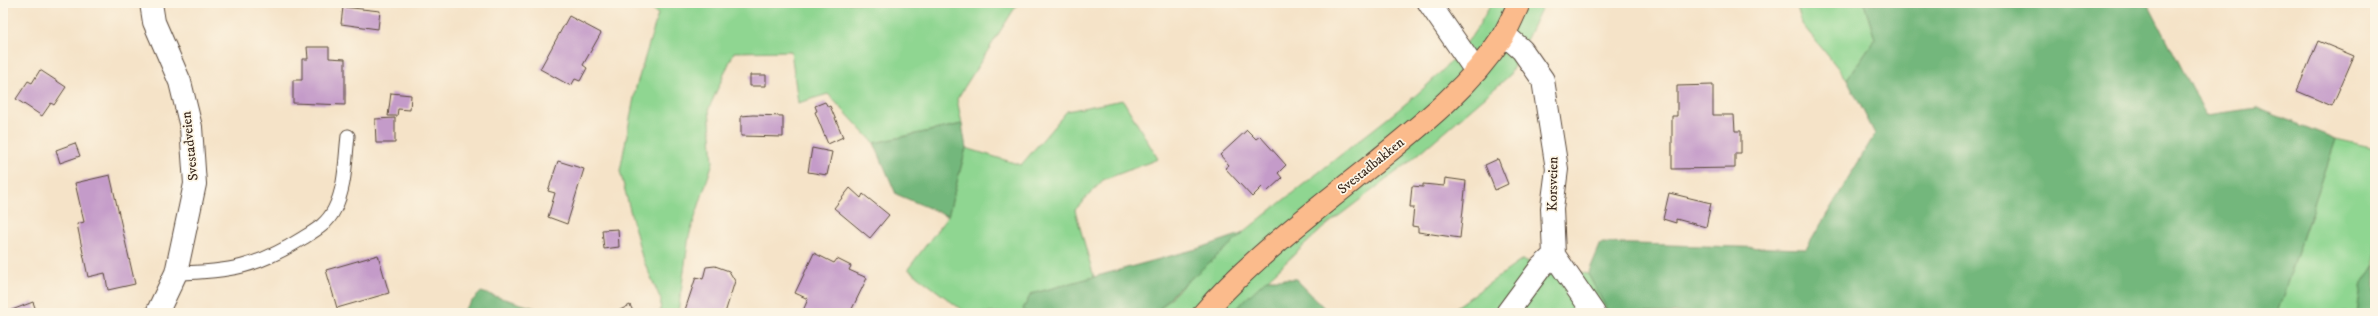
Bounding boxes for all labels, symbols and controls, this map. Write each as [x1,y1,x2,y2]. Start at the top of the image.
street label: Svestadveien [177,110,203,182]
street label: Svestadbakken [1334,133,1409,198]
street label: Korsveien [1544,156,1562,212]

